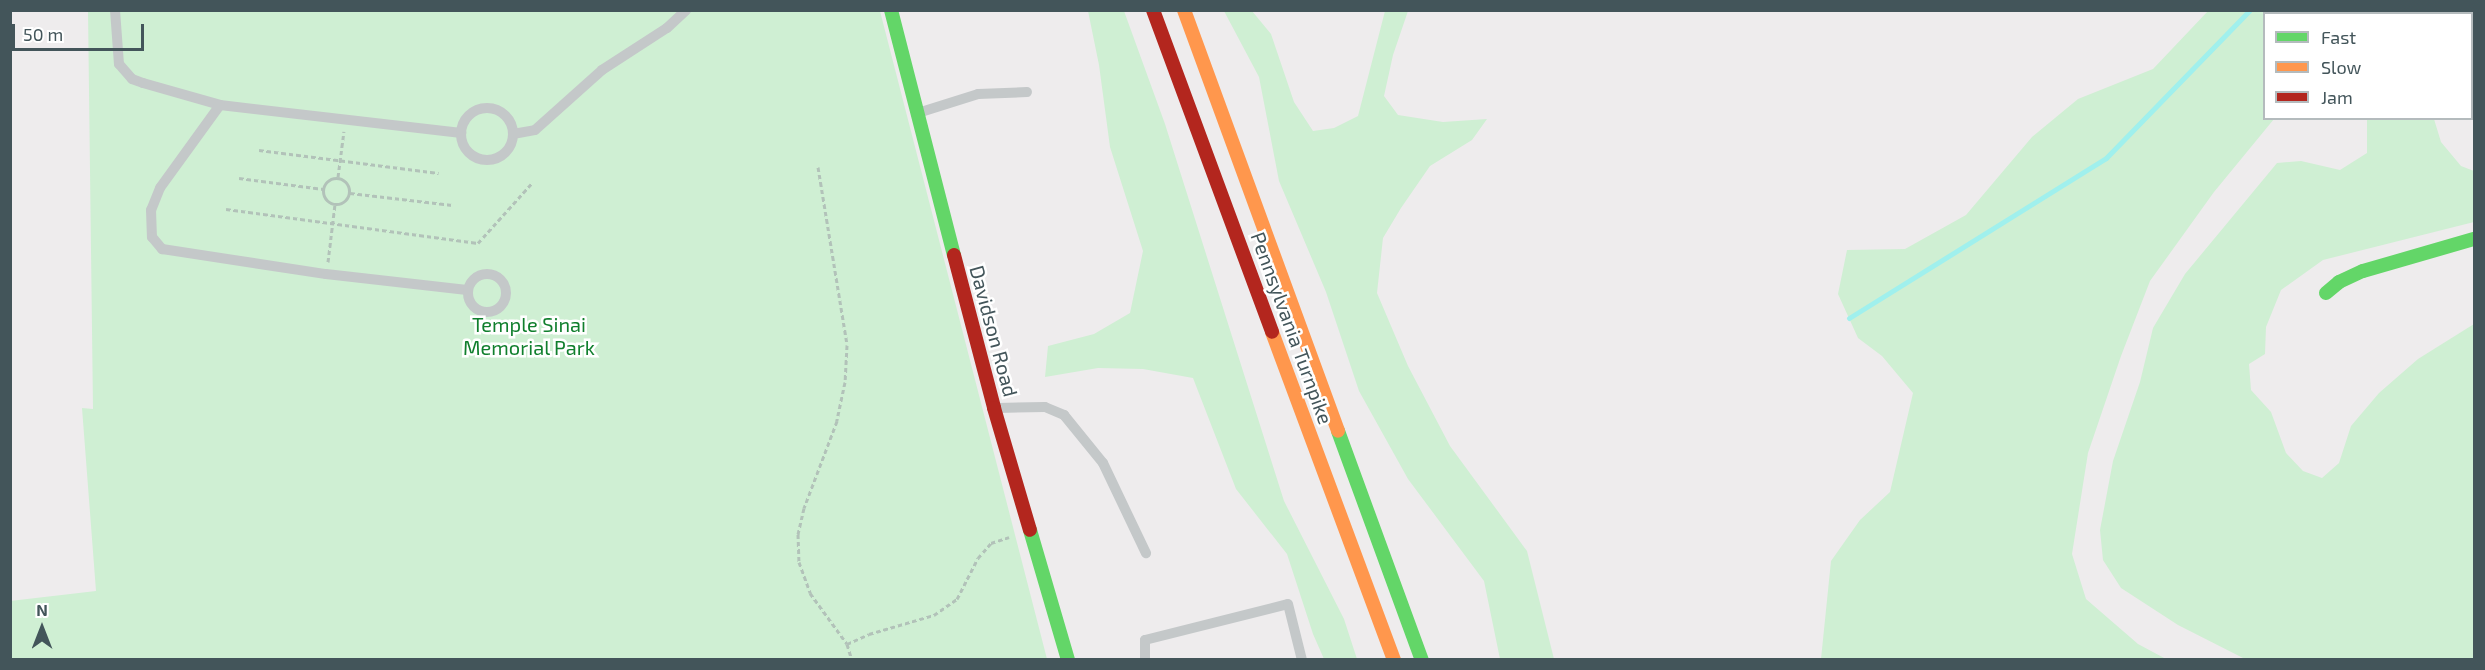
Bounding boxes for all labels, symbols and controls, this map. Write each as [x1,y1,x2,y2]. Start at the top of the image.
scale bar [15,12,147,50]
legend [2263,12,2473,120]
text: 50 m [23,23,63,45]
text: Fast [2321,26,2356,48]
text: Slow [2321,56,2361,78]
text: Jam [2321,86,2353,108]
street label: Pennsylvania Turnpike [1246,228,1338,428]
street label: Davidson Road [965,263,1023,399]
park label: Temple Sinai Memorial Park [463,312,595,359]
north arrow [12,598,72,658]
text: N [36,600,48,619]

